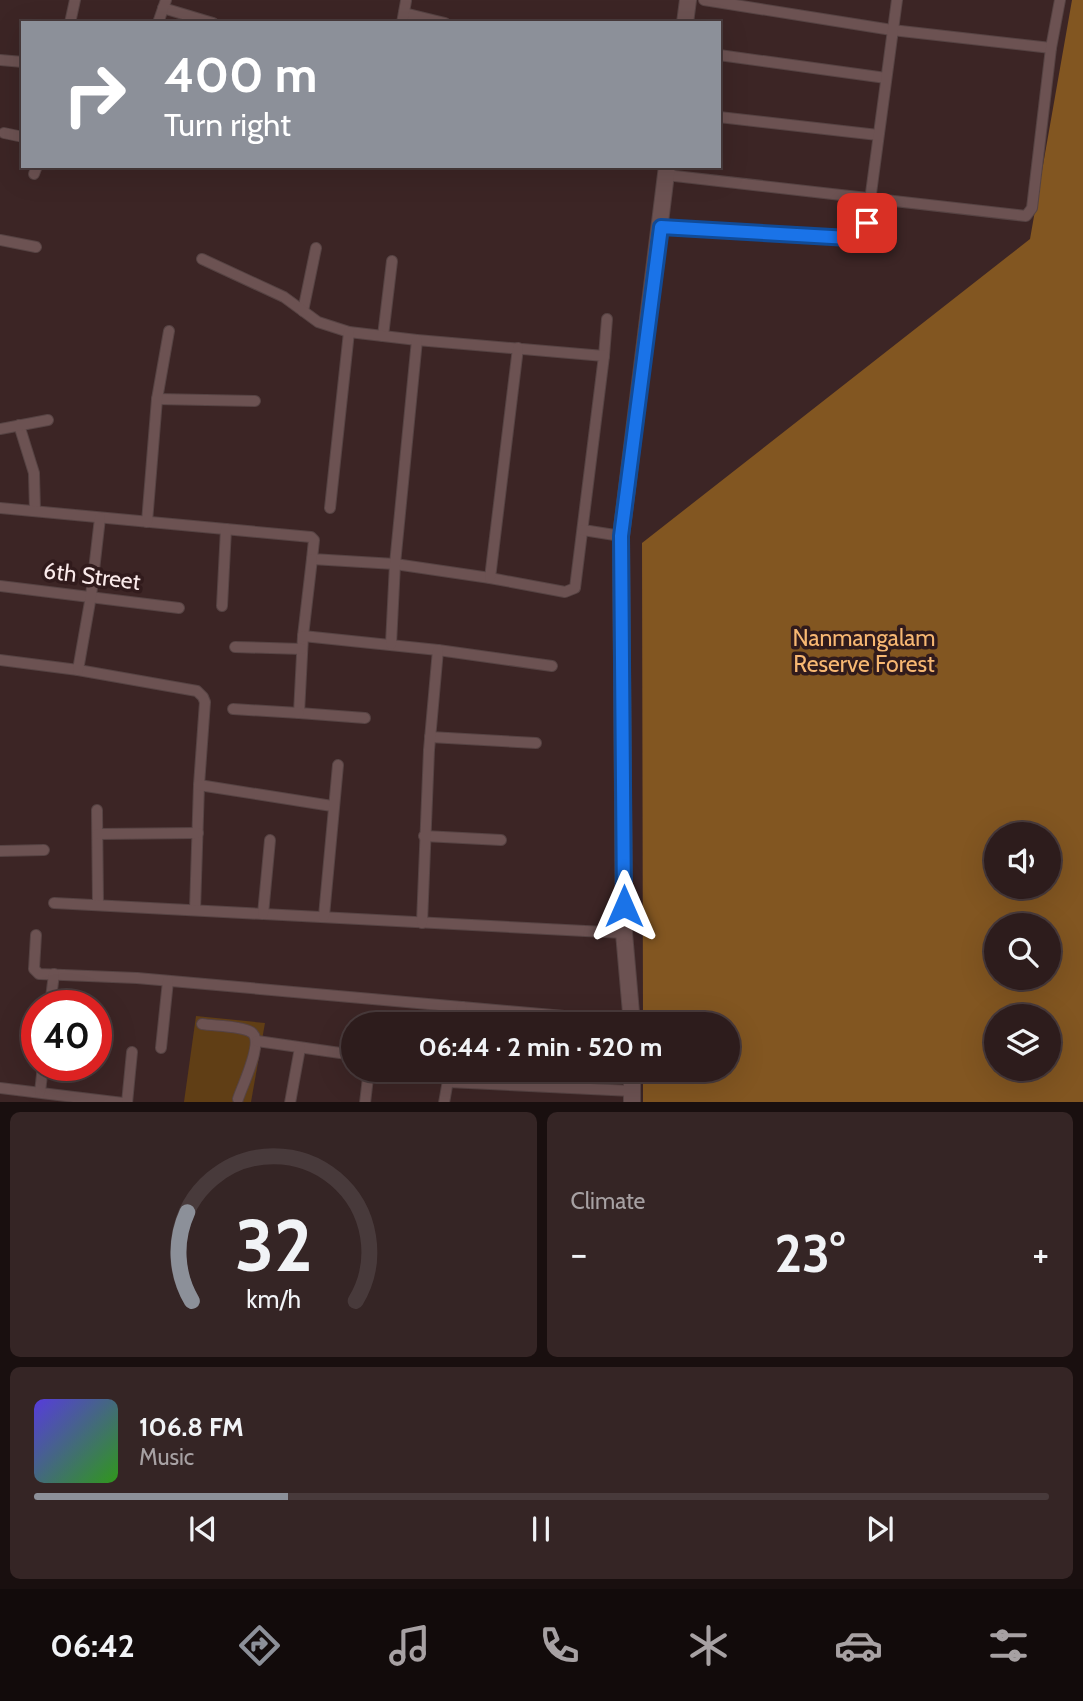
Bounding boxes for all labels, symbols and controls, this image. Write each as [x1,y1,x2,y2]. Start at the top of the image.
text: 400 m [164,45,317,104]
icon: right [49,49,140,140]
text: Turn right [164,105,291,144]
pin [837,193,897,253]
icon: arrive [848,204,886,242]
street label: 6th Street [42,556,142,596]
park label: Nanmangalam Reserve Forest [792,624,936,678]
map controls [984,822,1061,1081]
button: sound [984,822,1061,899]
position arrow [587,869,661,943]
button: search [984,913,1061,990]
speed limit sign: 40 [21,990,112,1081]
button: layers [984,1004,1061,1081]
text: 06:44 · 2 min · 520 m [419,1031,662,1063]
text: Climate [571,1187,645,1215]
text: 32 [234,1201,312,1289]
text: 23° [774,1222,845,1285]
text: − [571,1230,587,1277]
text: + [1032,1230,1049,1277]
text: km/h [246,1283,301,1313]
text: 106.8 FM [139,1411,244,1443]
text: Music [139,1443,194,1471]
icon: previous [184,1510,222,1548]
icon: pause [522,1510,560,1548]
icon: next [861,1510,899,1548]
icon: directions [235,1621,284,1670]
icon: music [385,1621,434,1670]
icon: phone [535,1621,584,1670]
icon: climate [684,1621,733,1670]
icon: car [834,1621,883,1670]
icon: filters [984,1621,1033,1670]
text: 06:42 [50,1626,135,1665]

